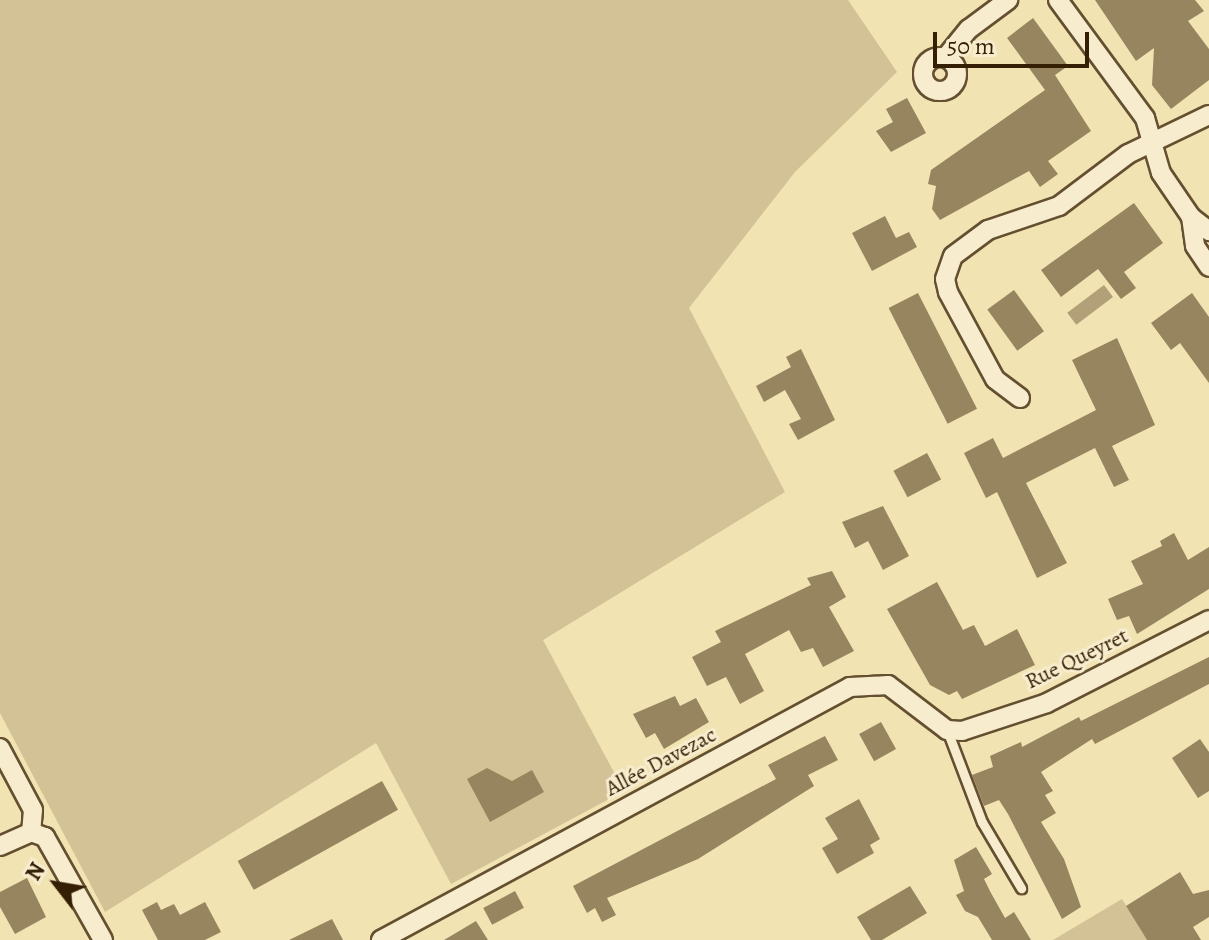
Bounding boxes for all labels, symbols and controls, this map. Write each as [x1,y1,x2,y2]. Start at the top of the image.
scale bar [937,16,1093,66]
text: 50 m [947,30,995,62]
street label: Rue Queyret [1021,623,1133,695]
street label: Allée Davezac [601,722,721,802]
north arrow [16,844,96,924]
text: N [18,857,52,886]

